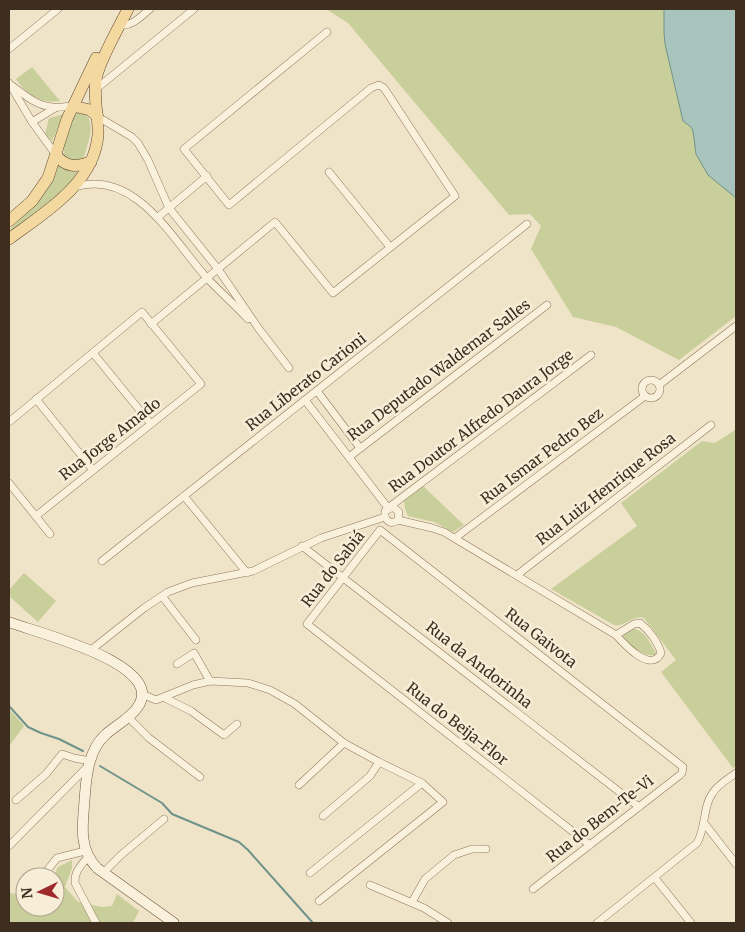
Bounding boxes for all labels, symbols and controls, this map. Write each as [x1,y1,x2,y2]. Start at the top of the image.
street label: Rua Deputado Waldemar Salles [344,295,534,445]
street label: Rua Liberato Carioni [242,329,370,435]
street label: Rua Doutor Alfredo Daura Jorge [385,345,577,496]
street label: Rua Jorge Amado [55,393,164,484]
street label: Rua Ismar Pedro Bez [477,403,607,508]
street label: Rua Luiz Henrique Rosa [532,428,679,549]
street label: Rua do Sabiá [297,527,368,611]
street label: Rua Gaivota [502,604,581,672]
street label: Rua da Andorinha [422,617,536,712]
street label: Rua do Beija-Flor [403,678,512,769]
street label: Rua do Bem-Te-Vi [542,771,657,866]
north arrow [15,867,65,917]
text: N [18,887,36,899]

